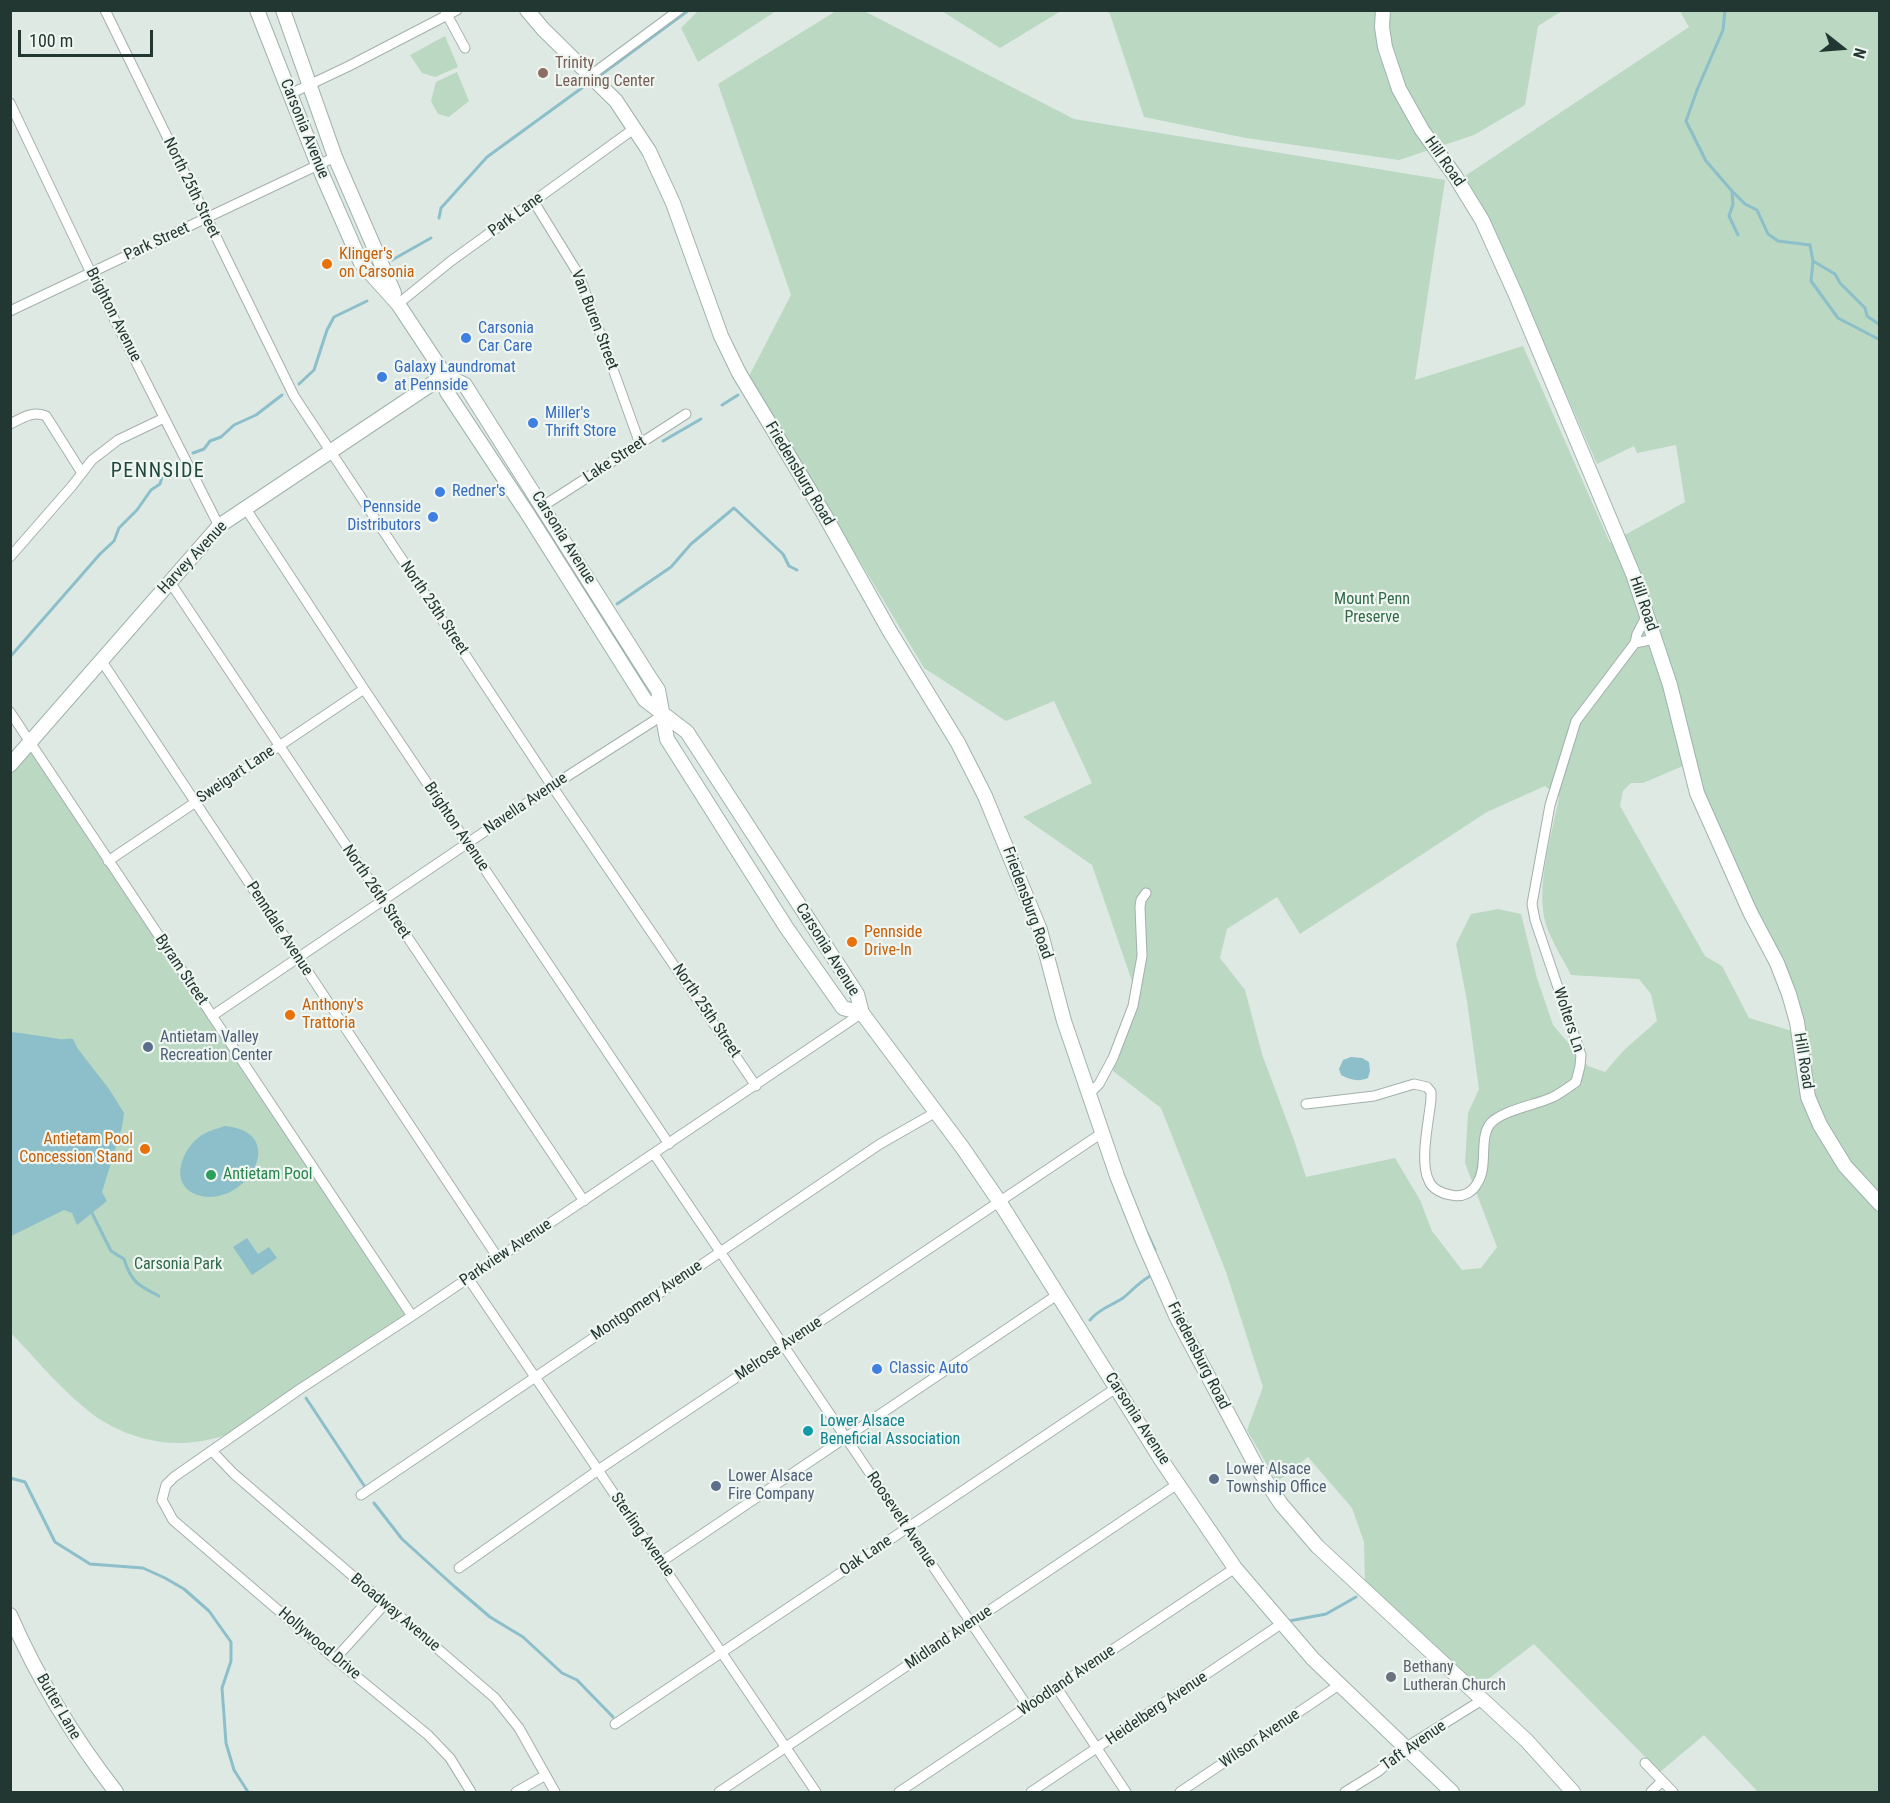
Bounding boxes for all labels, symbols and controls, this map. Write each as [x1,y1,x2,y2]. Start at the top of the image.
scale bar [21,18,156,56]
north arrow [1812,18,1872,78]
text: 100 m [29,30,73,51]
text: N [1849,46,1870,61]
place label: Trinity Learning Center [555,54,655,92]
marker: Trinity Learning Center [536,66,550,80]
street label: Carsonia Avenue [275,76,333,182]
street label: Hill Road [1420,133,1468,191]
street label: North 25th Street [159,135,223,241]
street label: Park Lane [485,189,547,241]
street label: Park Street [121,219,193,265]
place label: Klinger's on Carsonia [339,245,414,283]
marker: Klinger's on Carsonia [320,257,334,271]
street label: Brighton Avenue [81,265,145,365]
street label: Van Buren Street [566,267,622,373]
place label: Carsonia Car Care [478,319,534,357]
marker: Carsonia Car Care [459,331,473,345]
place label: Galaxy Laundromat at Pennside [394,358,516,396]
marker: Galaxy Laundromat at Pennside [375,370,389,384]
place label: Miller's Thrift Store [545,404,616,442]
marker: Miller's Thrift Store [526,416,540,430]
street label: Friedensburg Road [760,418,838,530]
street label: Lake Street [580,433,650,487]
district label: PENNSIDE [111,460,205,484]
place label: Redner's [452,482,506,502]
marker: Redner's [433,485,447,499]
street label: Carsonia Avenue [527,488,599,588]
place label: Pennside Distributors [347,498,421,536]
marker: Pennside Distributors [426,510,440,524]
street label: Harvey Avenue [154,517,232,599]
street label: North 25th Street [396,558,472,658]
street label: Hill Road [1625,574,1661,634]
park label: Mount Penn Preserve [1334,590,1410,628]
street label: Sweigart Lane [193,742,279,808]
street label: Navella Avenue [481,769,571,839]
street label: Brighton Avenue [419,779,493,875]
street label: North 26th Street [338,842,414,942]
street label: Friedensburg Road [998,844,1056,962]
street label: Penndale Avenue [241,878,317,980]
street label: Carsonia Avenue [791,900,863,1000]
place label: Pennside Drive-In [864,923,922,961]
street label: Byram Street [150,931,212,1009]
marker: Pennside Drive-In [845,935,859,949]
street label: North 25th Street [668,961,744,1061]
street label: Wolters Ln [1549,985,1587,1055]
place label: Anthony's Trattoria [302,996,363,1034]
marker: Anthony's Trattoria [283,1008,297,1022]
place label: Antietam Valley Recreation Center [160,1028,273,1066]
street label: Hill Road [1789,1031,1817,1091]
marker: Antietam Valley Recreation Center [141,1040,155,1054]
place label: Antietam Pool Concession Stand [19,1130,133,1168]
marker: Antietam Pool Concession Stand [138,1142,152,1156]
place label: Antietam Pool [223,1165,312,1185]
marker: Antietam Pool [204,1168,218,1182]
street label: Parkview Avenue [456,1215,556,1291]
park label: Carsonia Park [134,1255,222,1275]
street label: Montgomery Avenue [588,1257,706,1345]
street label: Friedensburg Road [1163,1299,1233,1413]
street label: Melrose Avenue [732,1313,826,1385]
place label: Classic Auto [889,1359,968,1379]
marker: Classic Auto [870,1362,884,1376]
street label: Carsonia Avenue [1100,1369,1174,1469]
place label: Lower Alsace Beneficial Association [820,1412,960,1450]
marker: Lower Alsace Beneficial Association [801,1424,815,1438]
place label: Lower Alsace Township Office [1226,1460,1326,1498]
place label: Lower Alsace Fire Company [728,1467,814,1505]
street label: Roosevelt Avenue [862,1468,940,1572]
marker: Lower Alsace Township Office [1207,1472,1221,1486]
marker: Lower Alsace Fire Company [709,1479,723,1493]
street label: Sterling Avenue [606,1489,678,1581]
street label: Oak Lane [836,1532,896,1580]
street label: Broadway Avenue [346,1570,444,1656]
street label: Midland Avenue [902,1602,996,1674]
street label: Hollywood Drive [274,1604,364,1684]
street label: Woodland Avenue [1015,1642,1119,1720]
place label: Bethany Lutheran Church [1403,1658,1506,1696]
street label: Heidelberg Avenue [1103,1668,1211,1750]
marker: Bethany Lutheran Church [1384,1670,1398,1684]
street label: Butter Lane [32,1671,84,1743]
street label: Wilson Avenue [1216,1705,1304,1773]
street label: Taft Avenue [1378,1717,1450,1775]

